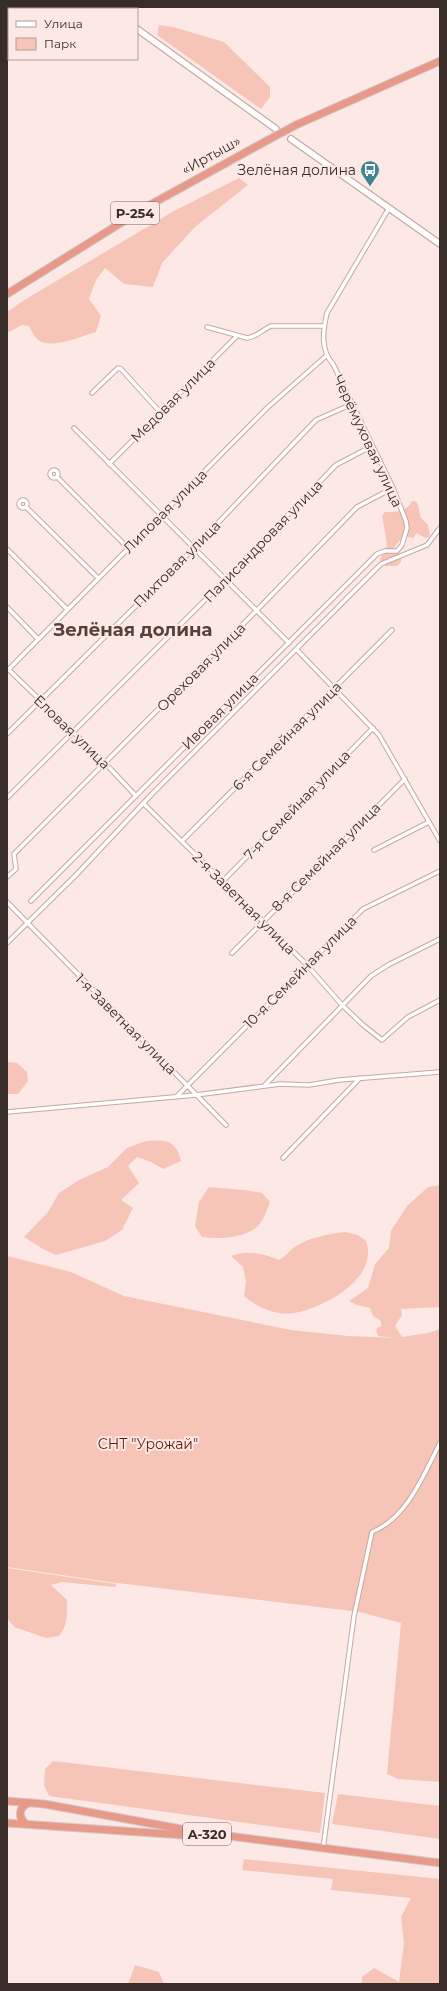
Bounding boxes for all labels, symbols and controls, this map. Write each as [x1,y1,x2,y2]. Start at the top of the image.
legend [8,8,138,60]
text: Улица [44,16,83,31]
text: Парк [44,36,76,51]
street label: «Иртыш» [178,131,244,179]
bus stop icon: Зелёная долина [359,159,381,187]
place label: Зелёная долина [237,161,356,179]
road number: Р-254 [111,202,159,224]
street label: Медовая улица [127,354,219,446]
street label: Черёмуховая улица [329,372,407,510]
street label: Липовая улица [119,465,211,557]
street label: Палисандровая улица [200,476,326,606]
street label: Пихтовая улица [130,517,224,611]
district label: Зелёная долина [53,619,212,641]
street label: Ореховая улица [153,619,249,715]
street label: Ивовая улица [178,669,262,753]
street label: 6-я Семейная улица [229,678,345,794]
street label: Еловая улица [30,691,114,773]
street label: 7-я Семейная улица [240,746,354,864]
street label: 8-я Семейная улица [268,799,384,915]
street label: 2-я Заветная улица [189,848,299,958]
street label: 10-я Семейная улица [240,912,360,1032]
street label: 1-я Заветная улица [72,970,180,1078]
park label: СНТ "Урожай" [98,1435,198,1453]
road number: А-320 [183,1823,231,1845]

